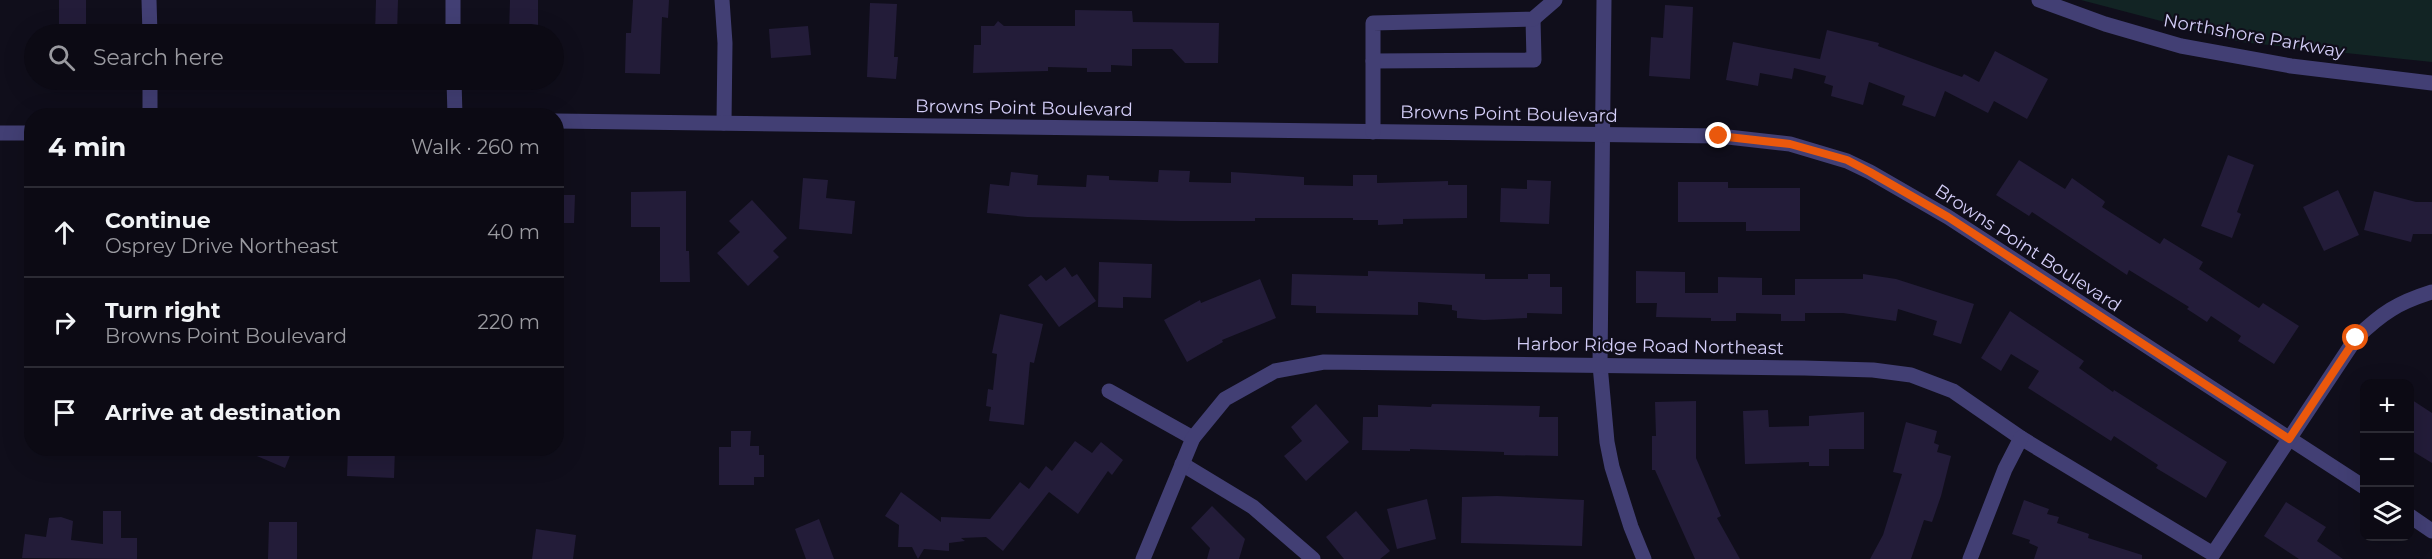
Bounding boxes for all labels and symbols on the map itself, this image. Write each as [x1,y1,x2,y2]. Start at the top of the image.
street label: Northshore Parkway [2162,9,2347,63]
street label: Browns Point Boulevard [915,95,1133,121]
street label: Browns Point Boulevard [1400,101,1618,127]
route end [1705,122,1731,148]
street label: Browns Point Boulevard [1931,179,2125,317]
route start [2342,324,2368,350]
street label: Harbor Ridge Road Northeast [1516,333,1784,359]

